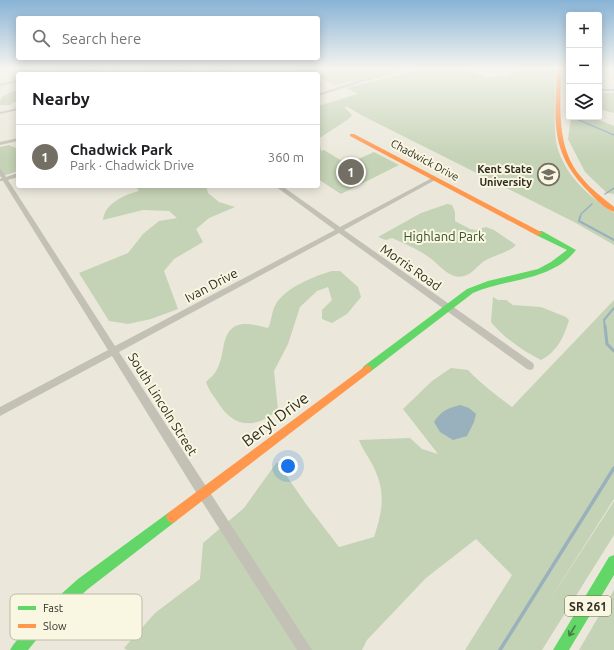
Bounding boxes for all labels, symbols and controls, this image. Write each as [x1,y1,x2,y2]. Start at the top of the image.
map controls [566,12,602,120]
button: + [566,12,602,48]
search box [16,16,320,60]
icon: search [30,27,52,49]
text: Search here [62,30,141,47]
button: − [566,48,602,84]
button: layers [566,84,602,120]
text: Nearby [32,89,90,108]
street label: Chadwick Drive [389,137,461,183]
text: Chadwick Park [70,141,173,158]
text: 1 [41,150,49,164]
text: 360 m [268,150,304,164]
pin: 1 [338,157,364,187]
text: Park · Chadwick Drive [70,158,194,172]
school or university icon: Kent State University [535,162,561,188]
place label: Kent State University [477,163,532,188]
park label: Highland Park [403,229,485,243]
street label: Morris Road [378,241,444,293]
street label: Ivan Drive [182,265,240,305]
street label: South Lincoln Street [126,350,200,458]
street label: Beryl Drive [238,388,312,450]
your location [278,456,298,476]
legend [10,594,142,640]
road number: SR 261 [565,596,611,616]
text: Fast [43,602,64,614]
text: Slow [43,620,67,632]
one-way arrow [568,625,576,637]

